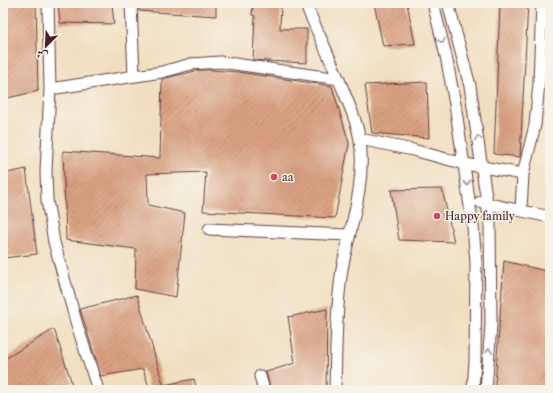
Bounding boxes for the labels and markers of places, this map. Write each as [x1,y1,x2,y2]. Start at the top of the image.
place label: aa [282,170,294,184]
marker: aa [269,172,279,182]
place label: Happy family [445,209,516,223]
marker: Happy family [432,211,442,221]

